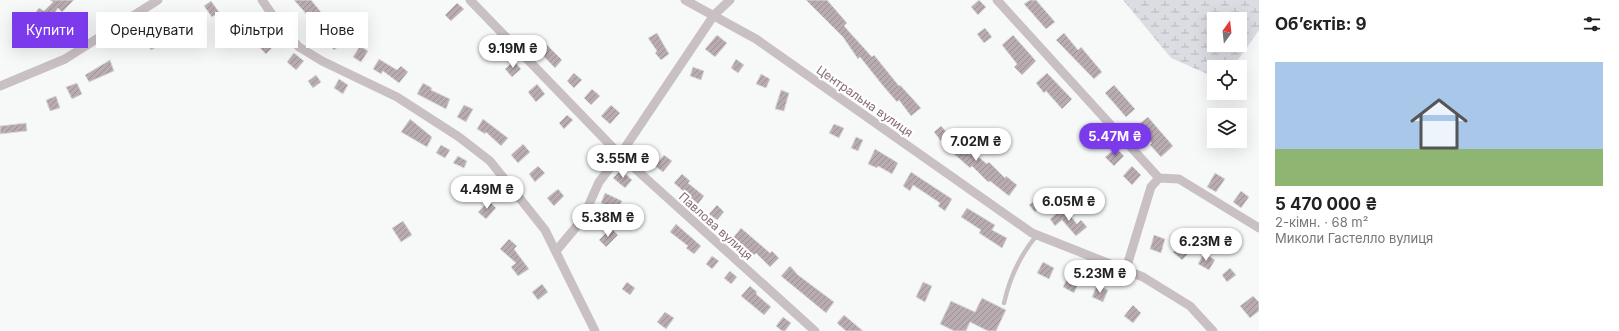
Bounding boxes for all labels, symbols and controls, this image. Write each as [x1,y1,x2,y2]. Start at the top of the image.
chip: Купити [12,12,88,48]
chip: Орендувати [96,12,207,48]
chip: Фільтри [215,12,298,48]
chip: Нове [306,12,368,48]
north arrow [1207,12,1247,52]
map controls [1207,12,1247,148]
icon: filters [1581,13,1603,35]
text: Об’єктів: 9 [1275,14,1367,34]
pin: 9.19M ₴ [476,35,550,69]
text: 9.19M ₴ [488,40,538,56]
button: locate [1207,60,1247,100]
street label: Центральна вулиця [814,62,916,140]
icon: home [1403,88,1475,160]
button: layers [1207,108,1247,148]
pin: 5.47M ₴ [1078,123,1152,157]
pin: 7.02M ₴ [939,128,1013,162]
text: 5.47M ₴ [1088,128,1142,144]
text: 7.02M ₴ [950,133,1002,149]
pin: 3.55M ₴ [586,145,660,179]
text: 3.55M ₴ [596,150,650,166]
pin: 4.49M ₴ [450,176,524,210]
text: 4.49M ₴ [460,181,514,197]
pin: 6.05M ₴ [1032,188,1106,222]
street label: Павлова вулиця [676,189,756,263]
text: 6.05M ₴ [1042,193,1096,209]
text: 5 470 000 ₴ [1275,194,1377,214]
pin: 5.38M ₴ [571,204,645,238]
text: 5.38M ₴ [581,209,635,225]
text: 2-кімн. · 68 m² [1275,214,1369,230]
pin: 6.23M ₴ [1169,228,1243,262]
text: Миколи Гастелло вулиця [1275,230,1433,246]
text: 6.23M ₴ [1179,233,1233,249]
pin: 5.23M ₴ [1063,260,1137,294]
text: 5.23M ₴ [1073,265,1127,281]

